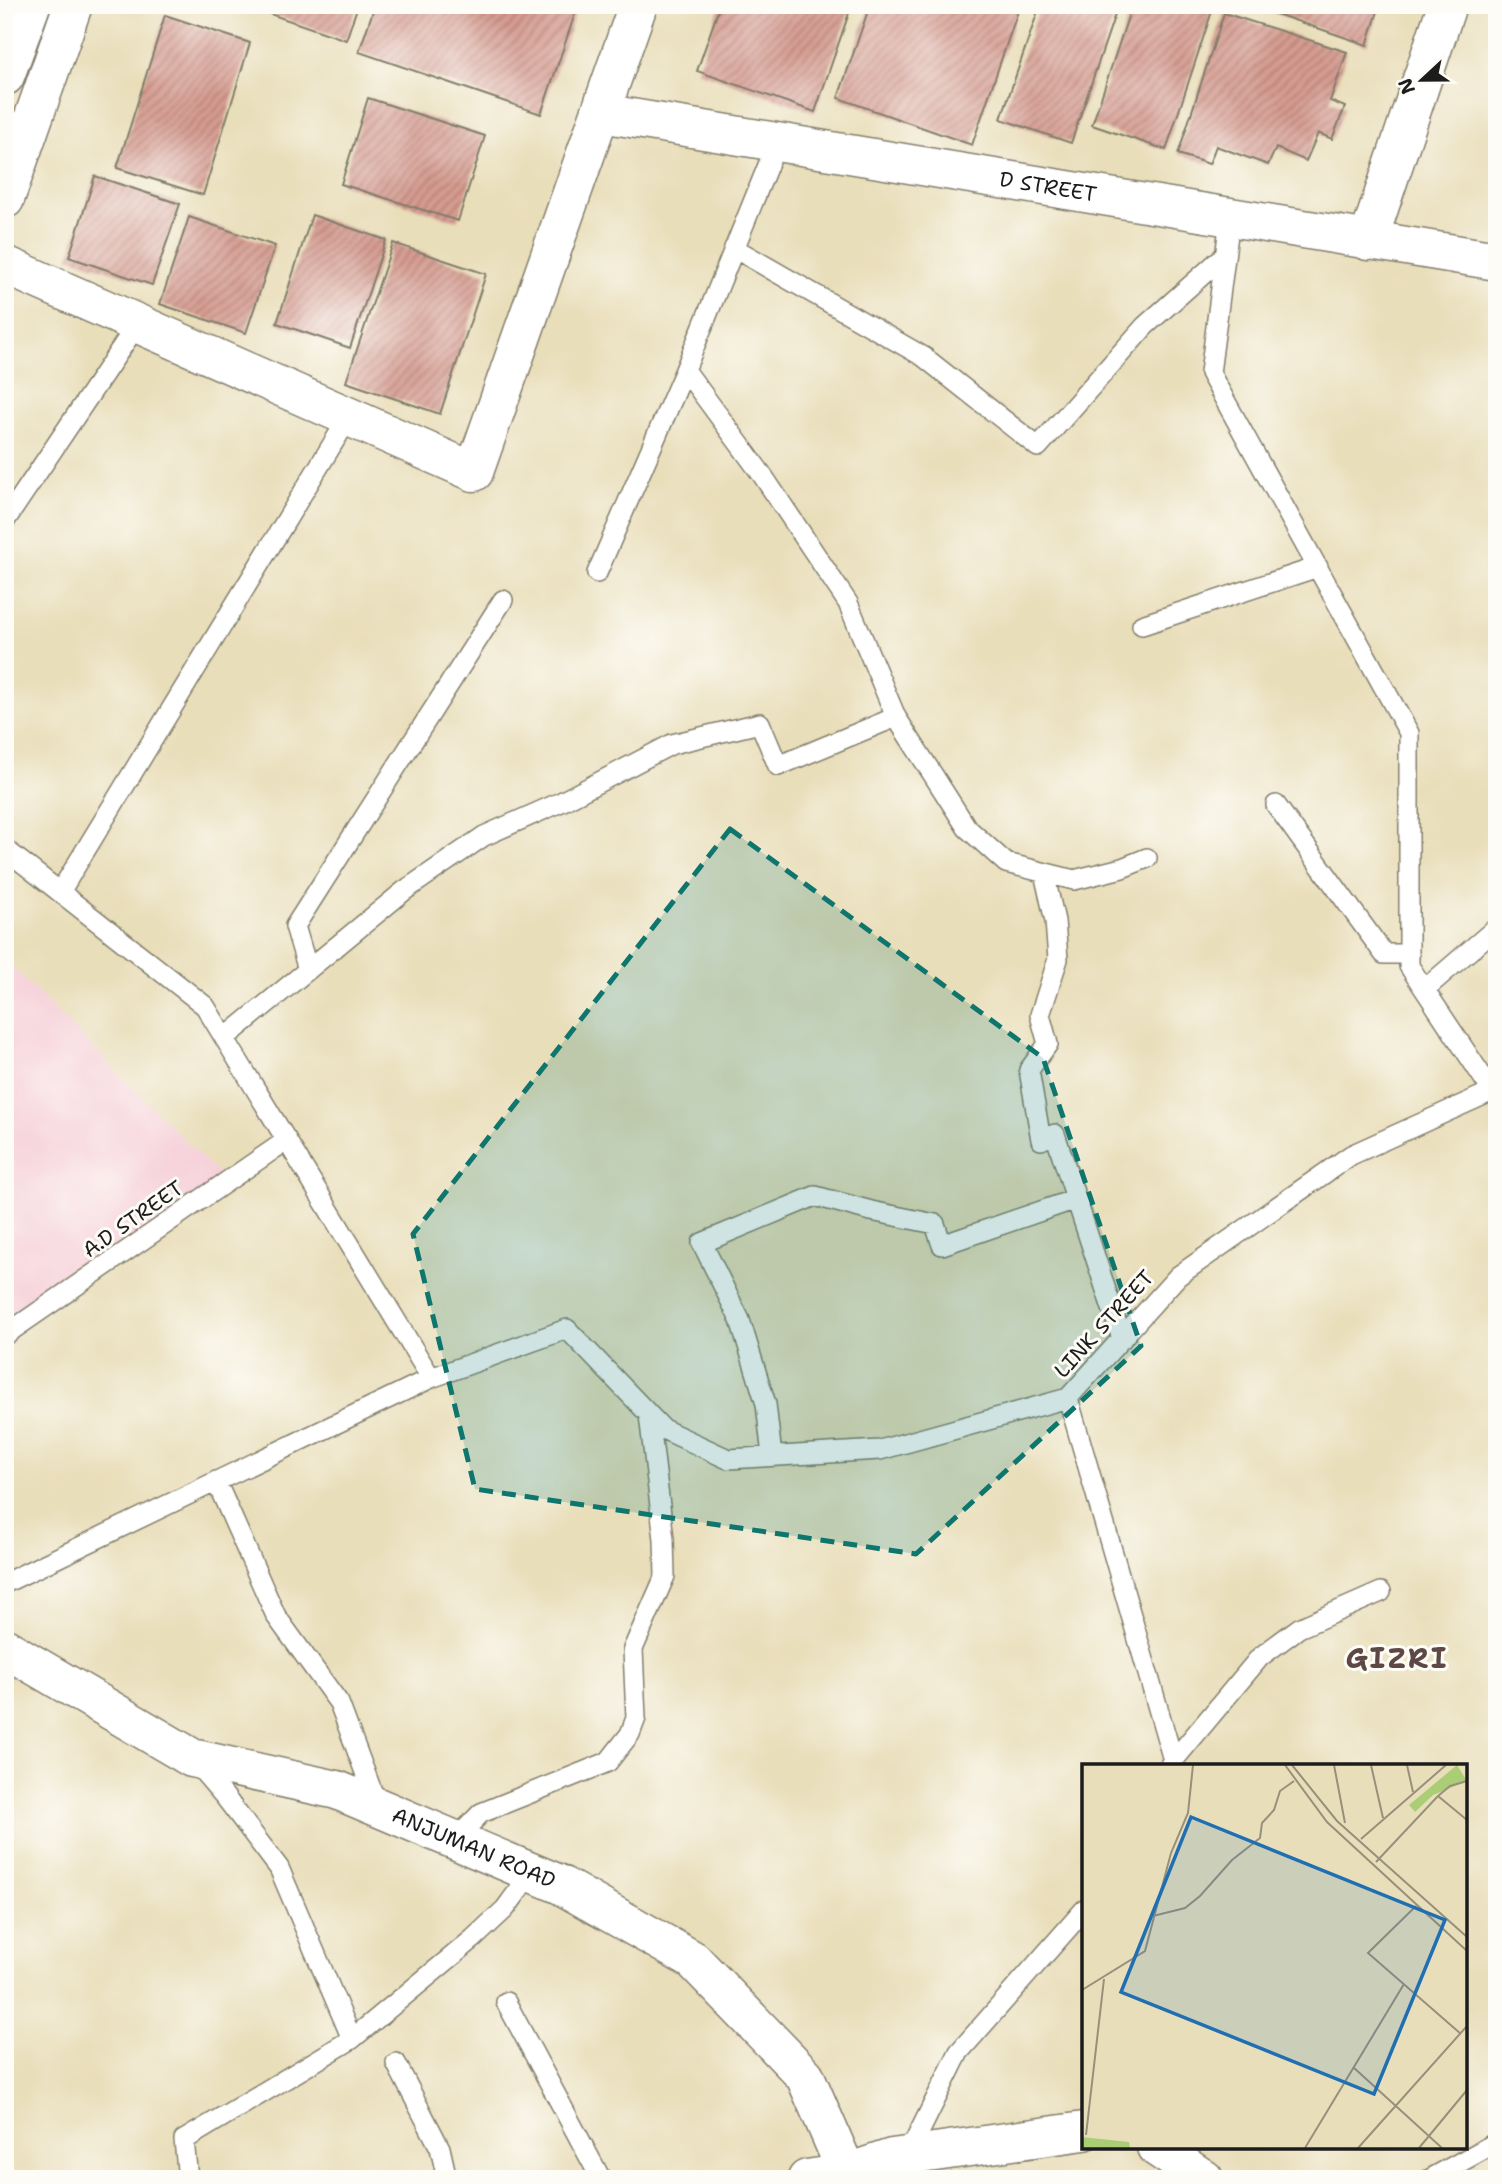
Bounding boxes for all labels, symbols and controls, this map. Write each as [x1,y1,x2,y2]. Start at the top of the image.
north arrow [1386,46,1456,116]
text: N [1392,75,1421,98]
street label: D STREET [997,165,1099,209]
street label: A.D STREET [77,1174,189,1264]
street label: LINK STREET [1048,1264,1160,1384]
district label: GIZRI [1346,1639,1449,1677]
inset map [1082,1764,1467,2149]
street label: ANJUMAN ROAD [388,1801,560,1895]

